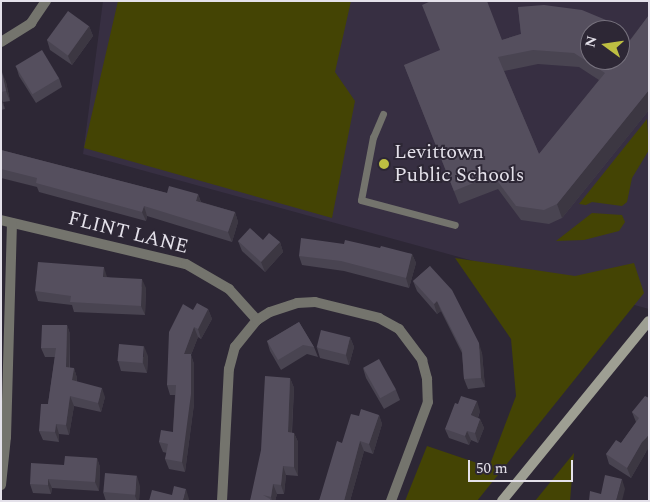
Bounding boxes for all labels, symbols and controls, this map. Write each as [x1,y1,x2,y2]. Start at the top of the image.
north arrow [580,20,630,70]
text: N [579,33,603,50]
place label: Levittown Public Schools [394,140,524,187]
marker: Levittown Public Schools [378,158,390,170]
street label: FLINT LANE [65,206,191,260]
scale bar [470,450,575,482]
text: 50 m [476,457,508,480]

